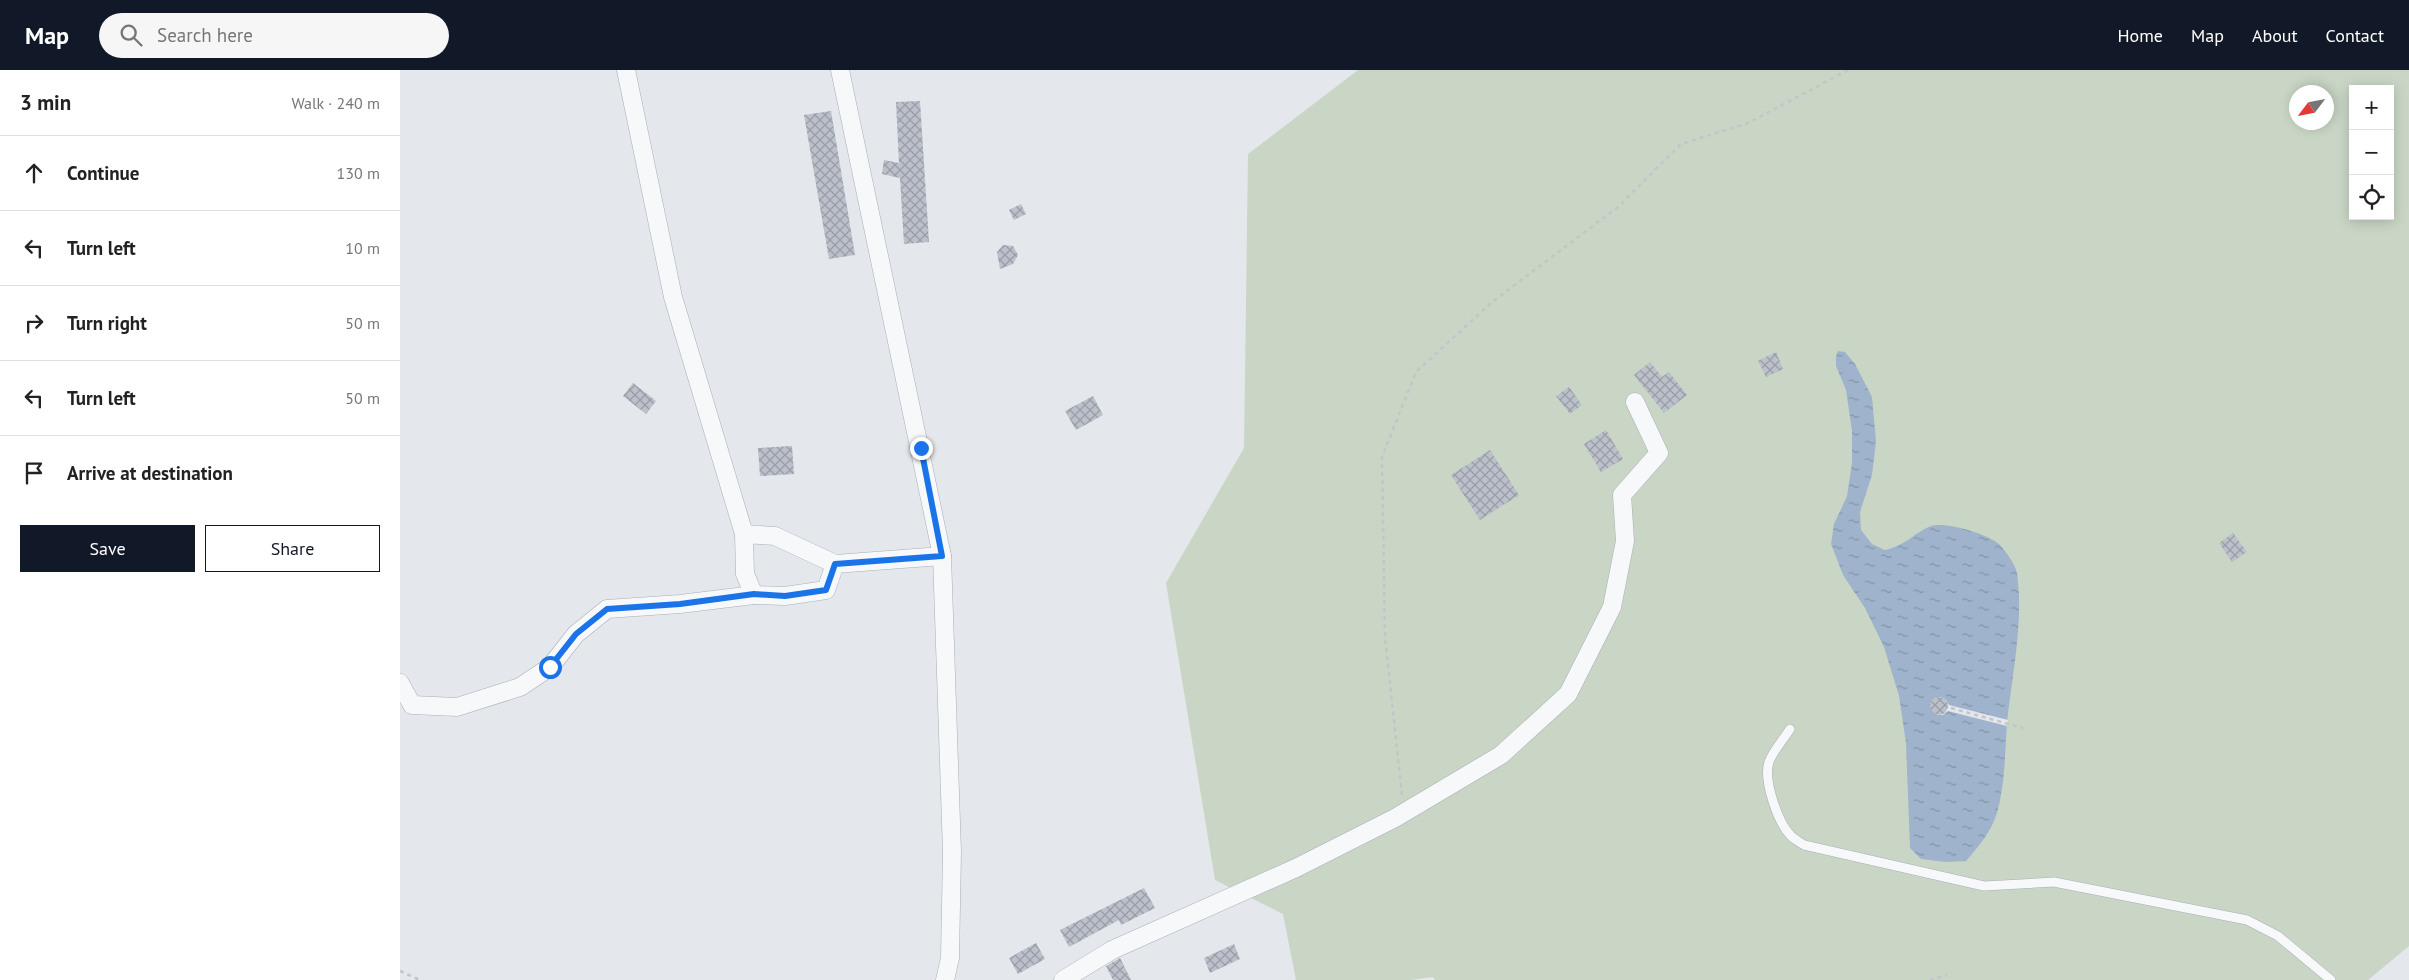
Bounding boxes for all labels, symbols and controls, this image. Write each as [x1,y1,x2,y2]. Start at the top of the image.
search box [99,13,449,58]
text: Map [25,20,69,51]
icon: search [117,21,145,49]
text: Search here [157,23,253,47]
text: Home [2117,24,2163,47]
text: Map [2191,24,2224,47]
text: About [2252,24,2298,47]
text: Contact [2326,24,2384,47]
north arrow [2289,85,2334,130]
map controls [2349,85,2394,220]
button: + [2349,85,2394,130]
text: 3 min [20,89,71,116]
text: Walk · 240 m [291,93,380,113]
button: − [2349,130,2394,175]
icon: ahead [20,159,48,187]
text: Continue [67,161,139,185]
text: 130 m [337,163,380,183]
button: locate [2349,175,2394,220]
icon: left [20,234,48,262]
text: Turn left [67,236,136,260]
text: 10 m [345,238,380,258]
icon: right [20,309,48,337]
text: Turn right [67,311,147,335]
text: 50 m [345,313,380,333]
icon: left [20,384,48,412]
text: Turn left [67,386,136,410]
text: 50 m [345,388,380,408]
route end [910,437,933,460]
icon: arrive [20,459,48,487]
text: Arrive at destination [67,461,233,485]
button: Save [20,525,195,572]
button: Share [205,525,380,572]
route start [539,656,562,679]

